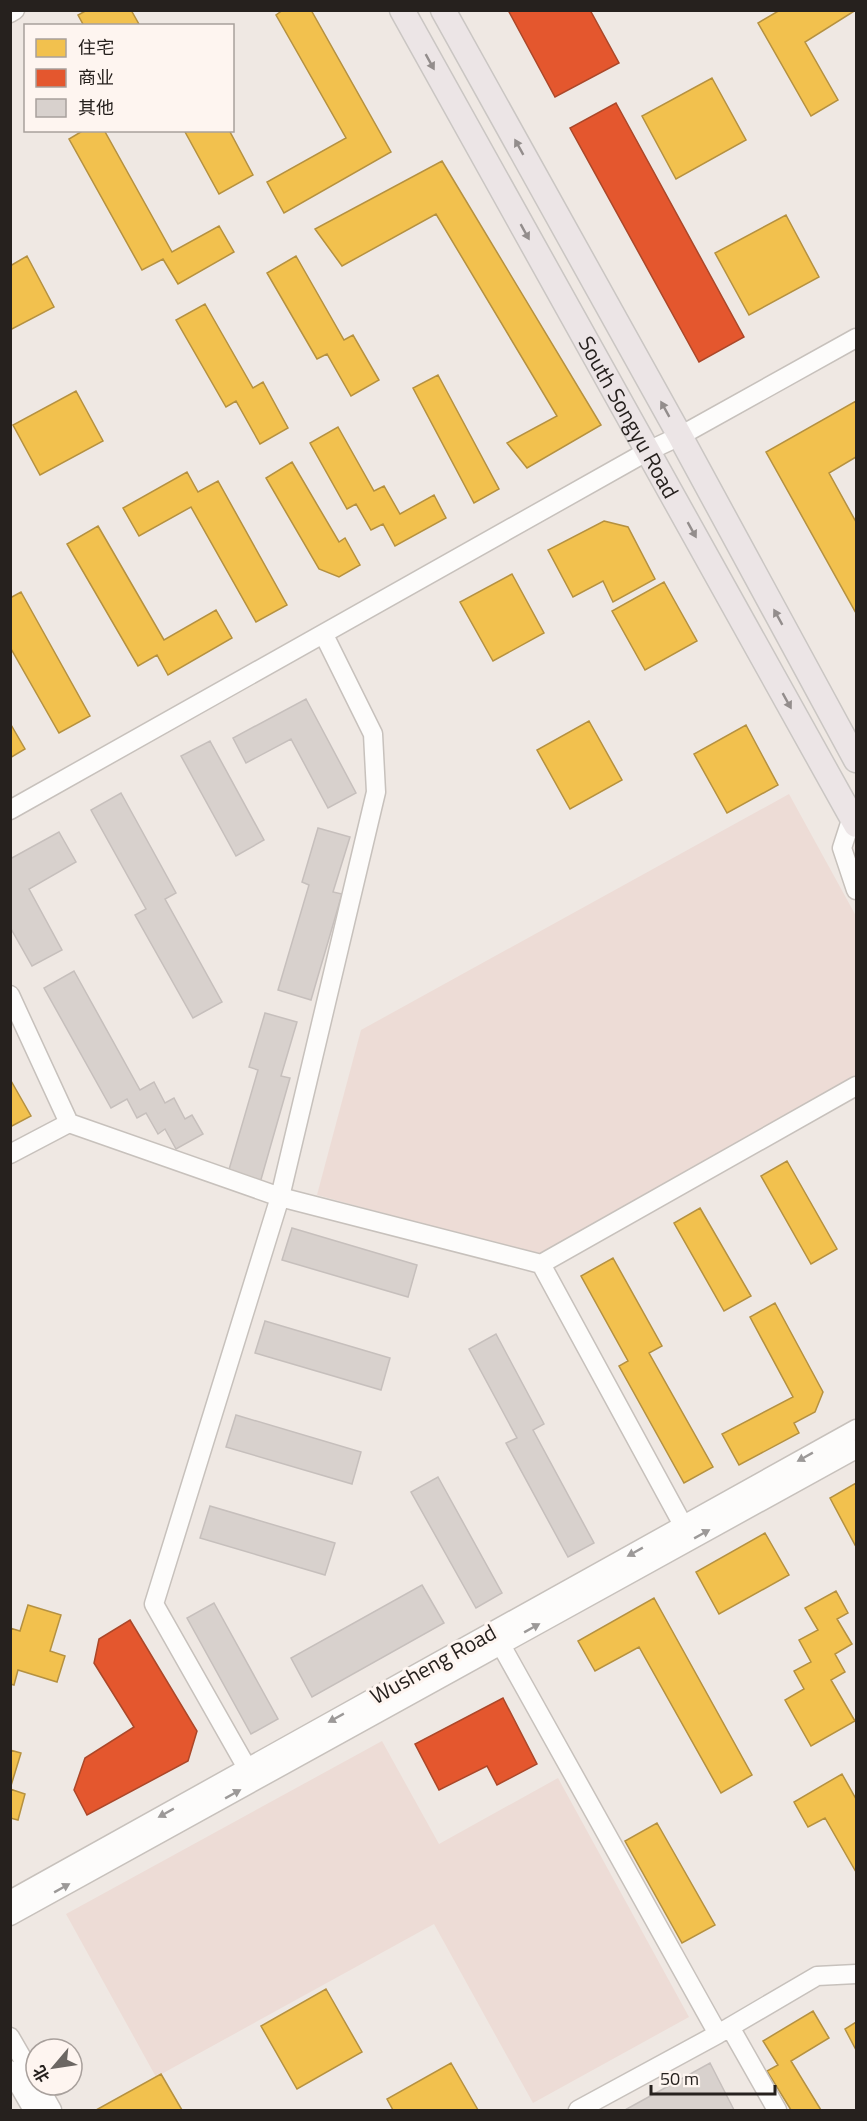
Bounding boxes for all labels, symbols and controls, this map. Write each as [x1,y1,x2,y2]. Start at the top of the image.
legend [24,24,234,132]
text: 住宅 [78,34,114,61]
one-way arrow [425,53,435,70]
text: 商业 [78,64,114,91]
text: 其他 [78,94,114,121]
one-way arrow [514,138,524,155]
one-way arrow [520,224,531,240]
street label: South Songyu Road [570,330,688,505]
one-way arrow [659,401,670,417]
one-way arrow [687,522,697,539]
one-way arrow [773,608,783,625]
one-way arrow [782,692,792,709]
one-way arrow [797,1452,814,1462]
one-way arrow [694,1529,711,1539]
one-way arrow [626,1547,643,1557]
street label: Wusheng Road [364,1615,502,1713]
one-way arrow [524,1623,541,1633]
one-way arrow [328,1713,344,1724]
one-way arrow [225,1789,242,1799]
one-way arrow [157,1808,174,1818]
one-way arrow [54,1883,71,1893]
north arrow [24,2037,84,2097]
scale bar [651,2058,776,2096]
text: 北 [27,2061,55,2087]
text: 50 m [660,2065,699,2092]

